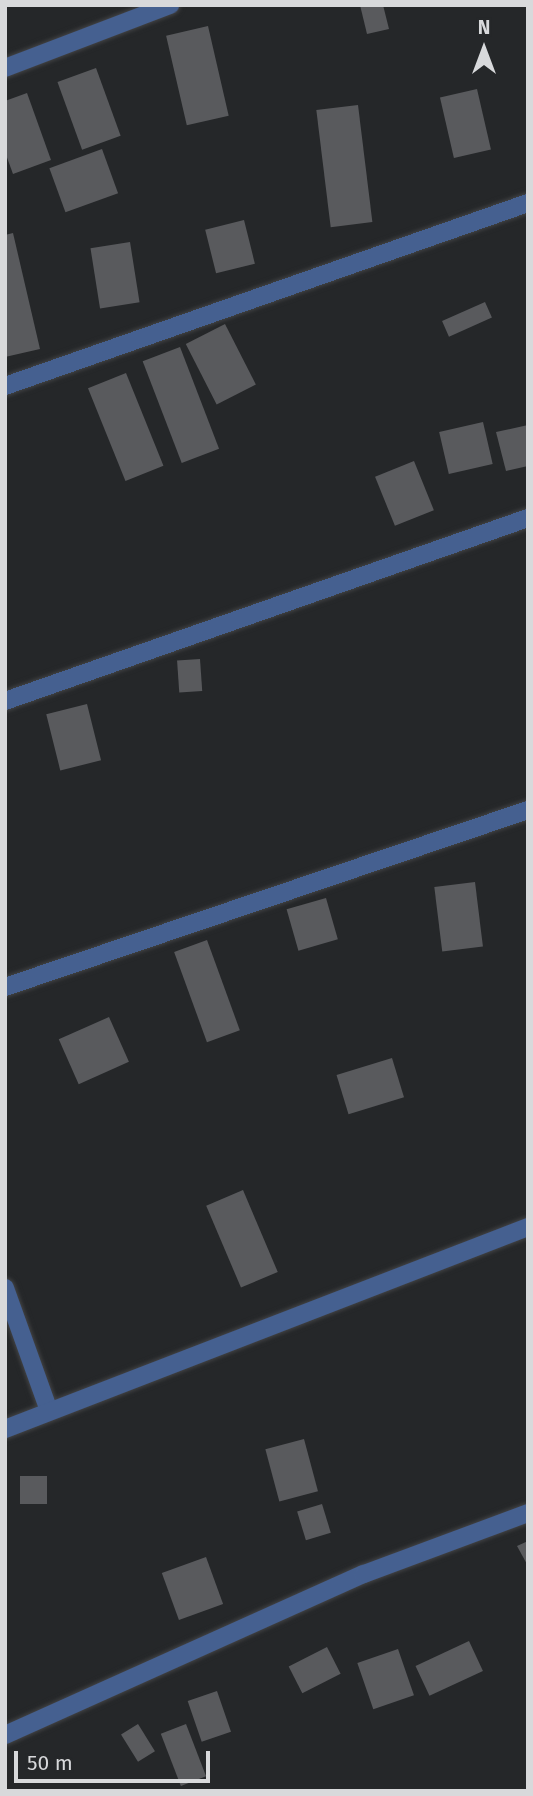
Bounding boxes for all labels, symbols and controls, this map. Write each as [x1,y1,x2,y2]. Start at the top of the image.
north arrow [449,14,519,84]
text: N [478,16,490,39]
scale bar [18,1736,214,1780]
text: 50 m [27,1750,73,1776]

